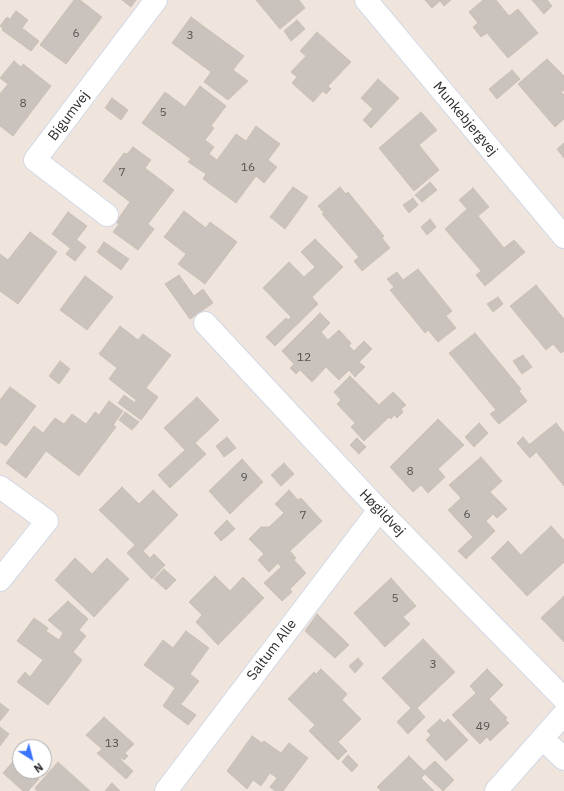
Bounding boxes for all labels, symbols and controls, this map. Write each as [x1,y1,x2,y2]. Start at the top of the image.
house number: 6 [72,27,80,41]
house number: 3 [186,29,194,43]
street label: Munkebjergvej [429,79,501,159]
street label: Bigumvej [45,88,93,144]
house number: 8 [19,97,27,111]
house number: 5 [159,106,167,120]
house number: 16 [241,161,255,175]
house number: 7 [118,166,126,180]
house number: 12 [297,351,311,365]
house number: 8 [406,465,414,479]
house number: 9 [240,471,248,485]
street label: Høgildvej [356,486,408,540]
house number: 6 [463,508,471,522]
house number: 7 [299,509,307,523]
house number: 5 [391,592,399,606]
street label: Saltum Alle [244,616,300,684]
house number: 3 [429,658,437,672]
house number: 49 [476,720,490,734]
house number: 13 [105,737,119,751]
north arrow [12,739,52,779]
text: N [31,760,46,776]

